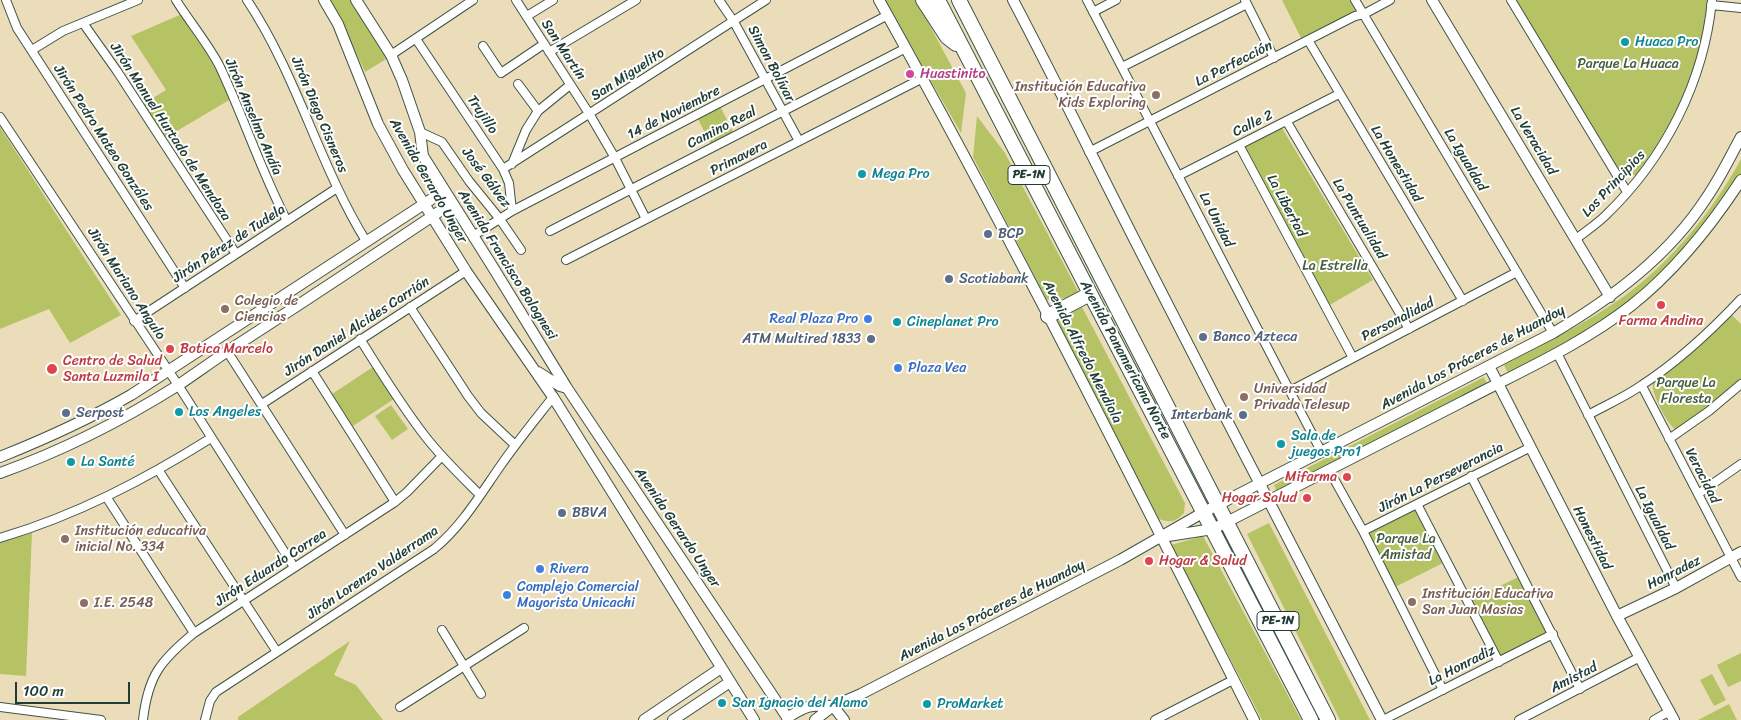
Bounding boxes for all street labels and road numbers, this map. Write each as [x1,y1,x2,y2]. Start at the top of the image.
street label: San Martín [537,17,589,83]
street label: Simon Bolívar [744,23,798,105]
street label: La Perfección [1193,37,1275,91]
street label: Jirón Manuel Hurtado de Mendoza [106,40,234,224]
street label: San Miguelito [588,45,668,105]
street label: Jirón Diego Cisneros [287,54,351,176]
street label: Jirón Anselmo Andía [221,56,285,178]
street label: Jirón Pedro Mateo Gonzáles [49,62,157,214]
street label: 14 de Noviembre [625,82,723,144]
street label: Trujillo [463,92,501,138]
street label: Camino Real [685,103,759,153]
street label: La Veracidad [1506,104,1560,178]
street label: Calle 2 [1230,107,1276,141]
street label: Avenida Gerardo Unger [385,116,471,246]
street label: La Honestidad [1366,123,1426,205]
street label: La Igualdad [1440,126,1490,194]
street label: Primavera [708,136,770,180]
street label: José Gálvez [458,145,514,211]
street label: Los Principios [1579,147,1649,221]
road number: PE-1N [1008,166,1050,184]
street label: La Libertad [1263,172,1309,240]
street label: La Puntualidad [1328,176,1390,262]
street label: Avenida Francisco Bolognesi [454,187,560,343]
street label: La Unidad [1195,190,1237,250]
street label: Jirón Pérez de Tudela [169,201,289,287]
street label: Jirón Mariano Angulo [83,225,169,343]
street label: Jirón Daniel Alcides Carrión [281,274,433,380]
street label: Avenida Alfredo Mendiola [1039,278,1125,426]
street label: Avenida Panamericana Norte [1076,278,1174,442]
street label: Personalidad [1359,295,1437,345]
street label: Avenida Los Próceres de Huandoy [1378,302,1568,414]
street label: Jirón La Perseverancia [1376,439,1506,517]
street label: Veracidad [1681,446,1723,506]
street label: Avenida Gerardo Unger [630,465,724,591]
street label: La Igualdad [1631,483,1677,553]
street label: Honestidad [1569,503,1615,573]
street label: Jirón Lorenzo Valderrama [304,523,442,623]
street label: Jirón Eduardo Correa [212,526,330,610]
street label: Honradez [1644,552,1704,594]
street label: Avenida Los Próceres de Huandoy [896,557,1088,665]
road number: PE-1N [1257,612,1299,630]
street label: La Honradiz [1426,642,1498,690]
street label: Amistad [1548,659,1600,697]

